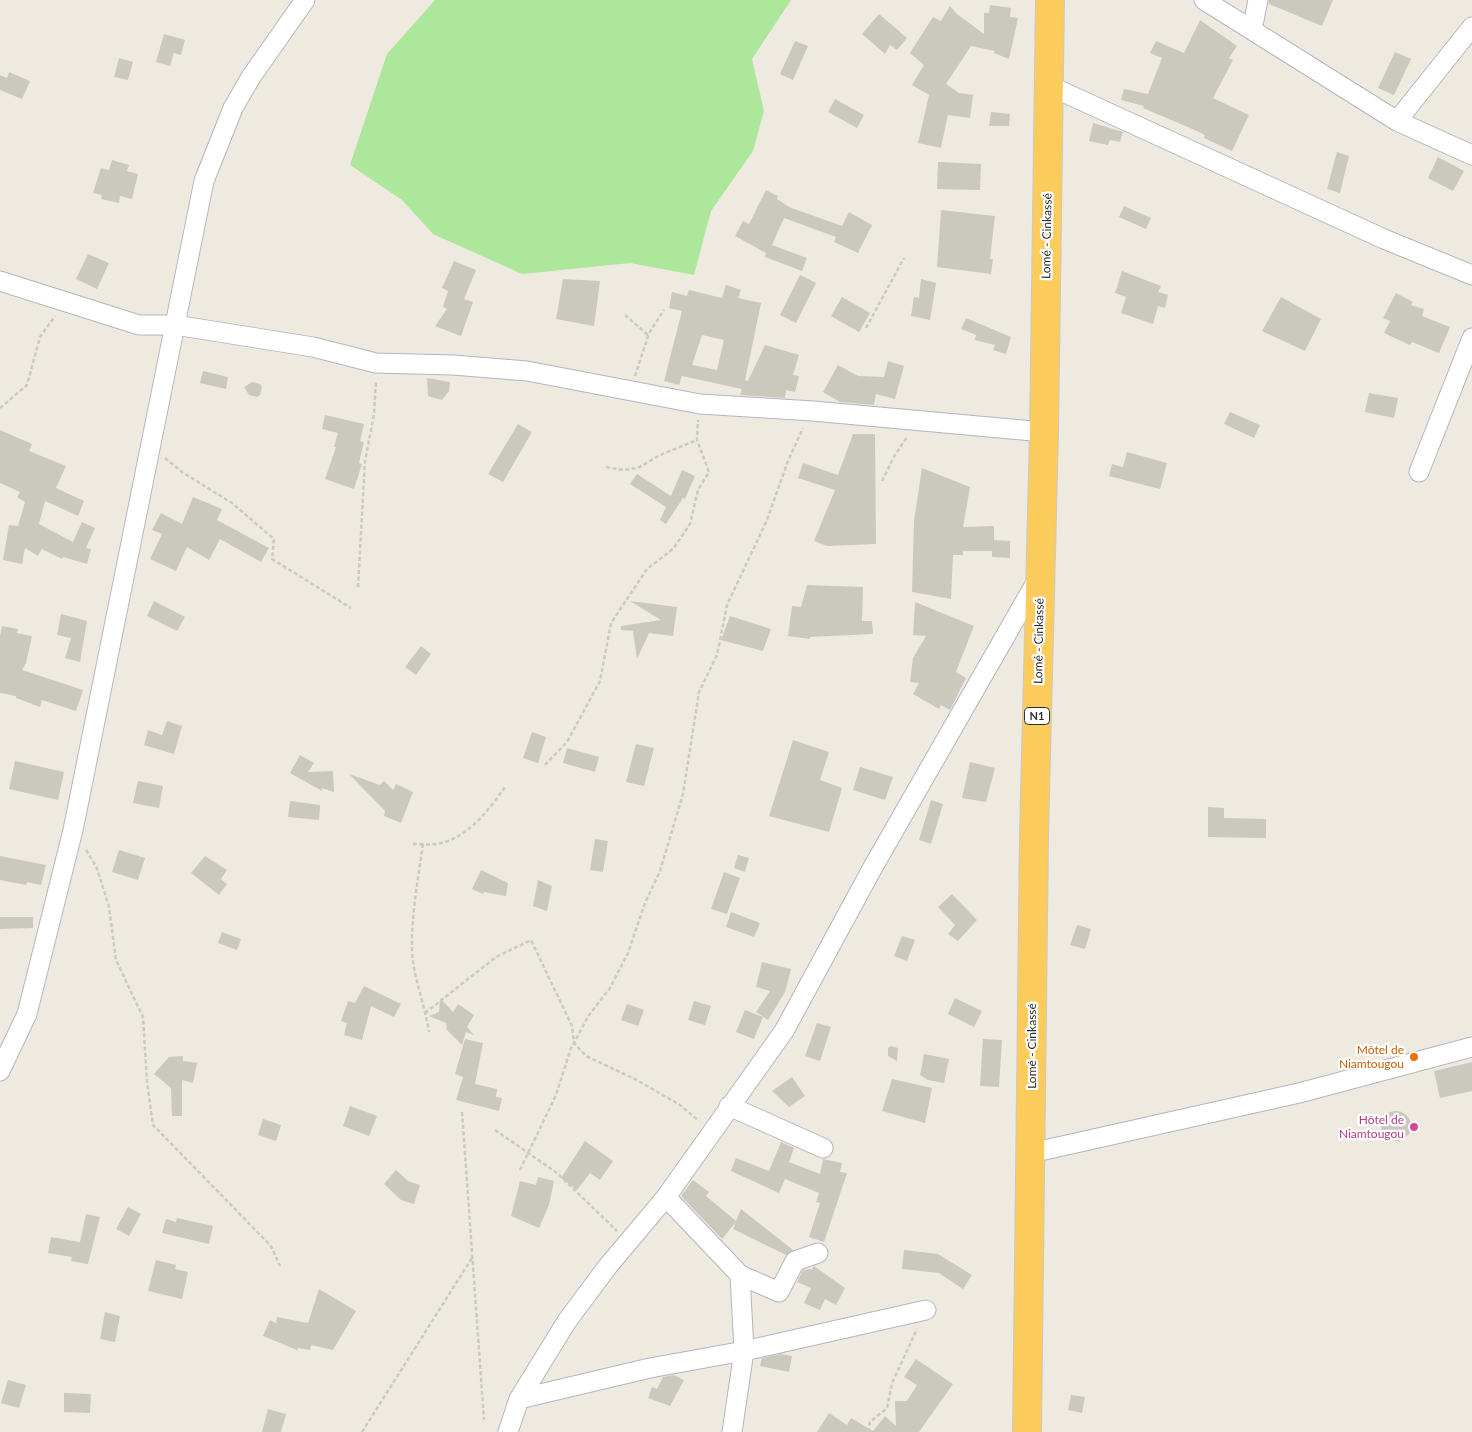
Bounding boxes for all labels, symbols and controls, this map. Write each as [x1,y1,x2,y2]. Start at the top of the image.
street label: Lomé - Cinkassé [1039,193,1055,279]
street label: Lomé - Cinkassé [1031,598,1047,684]
road number: N1 [1024,708,1050,724]
street label: Lomé - Cinkassé [1025,1003,1039,1089]
place label: Môtel de Niamtougou [1339,1043,1404,1071]
marker: Môtel de Niamtougou [1408,1051,1420,1063]
place label: Hôtel de Niamtougou [1339,1113,1404,1141]
marker: Hôtel de Niamtougou [1408,1121,1420,1133]

